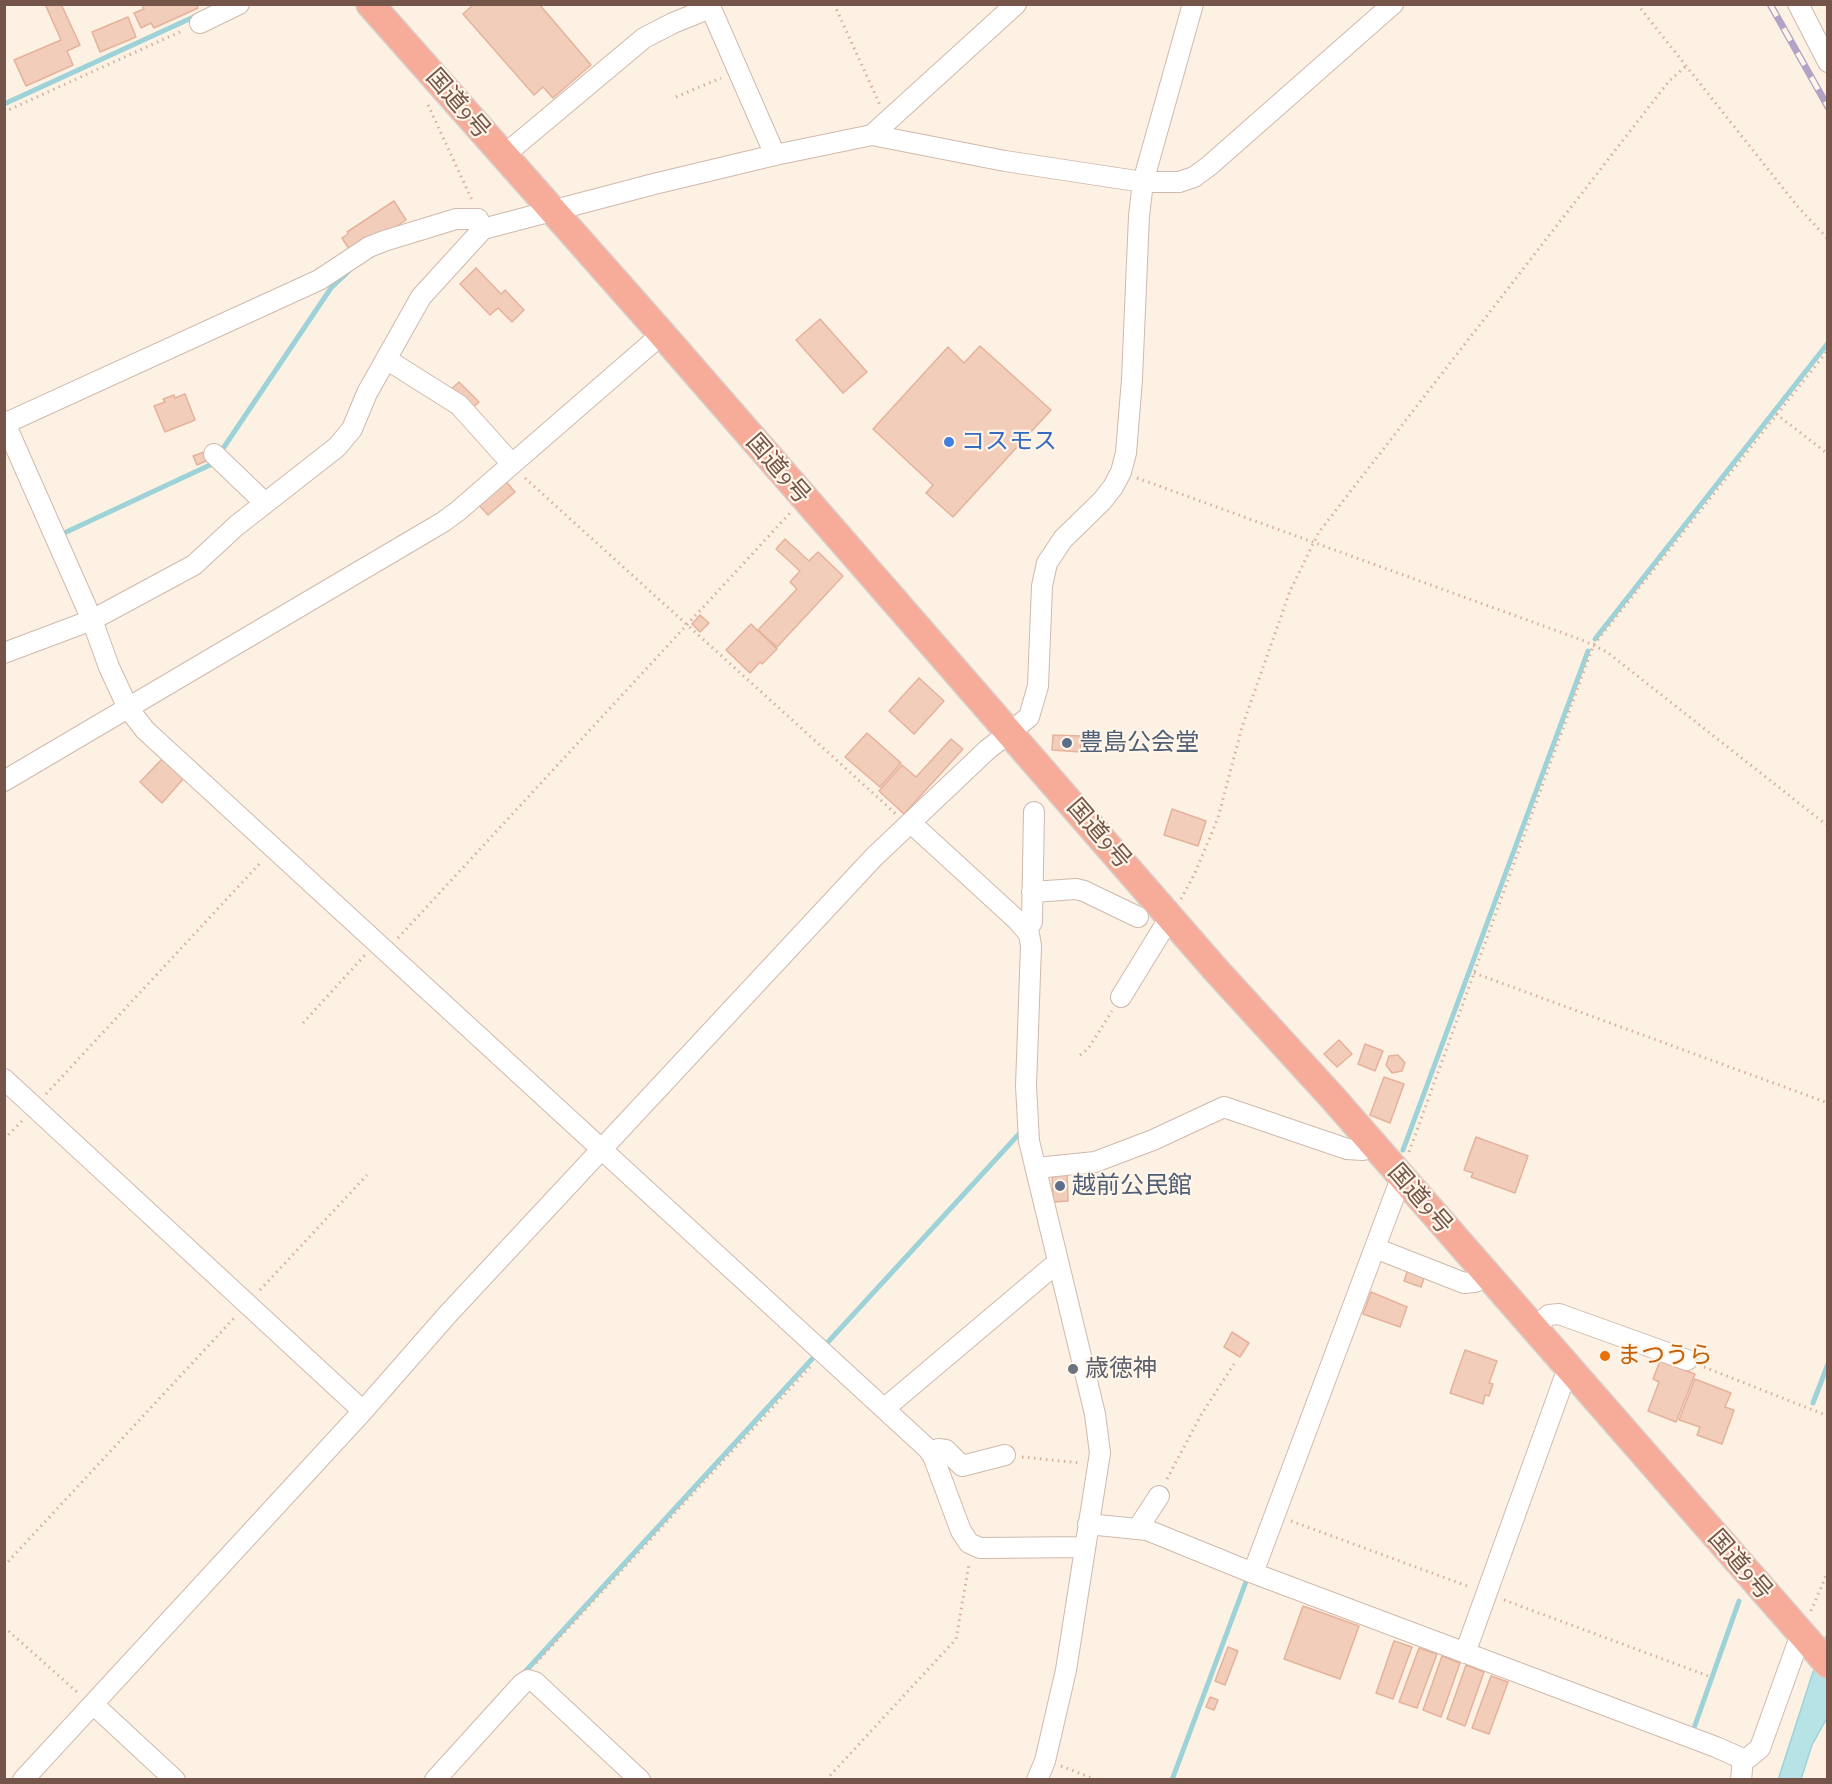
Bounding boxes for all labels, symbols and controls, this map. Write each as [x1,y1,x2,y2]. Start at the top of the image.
street label: 国道9号 [420,63,496,145]
street label: 国道9号 [740,428,816,510]
place label: コスモス [961,428,1057,456]
marker: コスモス [942,435,956,449]
place label: 豊島公会堂 [1079,729,1199,757]
marker: 豊島公会堂 [1060,736,1074,750]
street label: 国道9号 [1061,793,1137,875]
street label: 国道9号 [1382,1158,1458,1240]
place label: 越前公民館 [1072,1172,1192,1200]
marker: 越前公民館 [1053,1179,1067,1193]
place label: まつうら [1617,1342,1713,1370]
marker: まつうら [1598,1349,1612,1363]
place label: 歳徳神 [1085,1355,1157,1383]
marker: 歳徳神 [1066,1362,1080,1376]
street label: 国道9号 [1702,1524,1778,1606]

